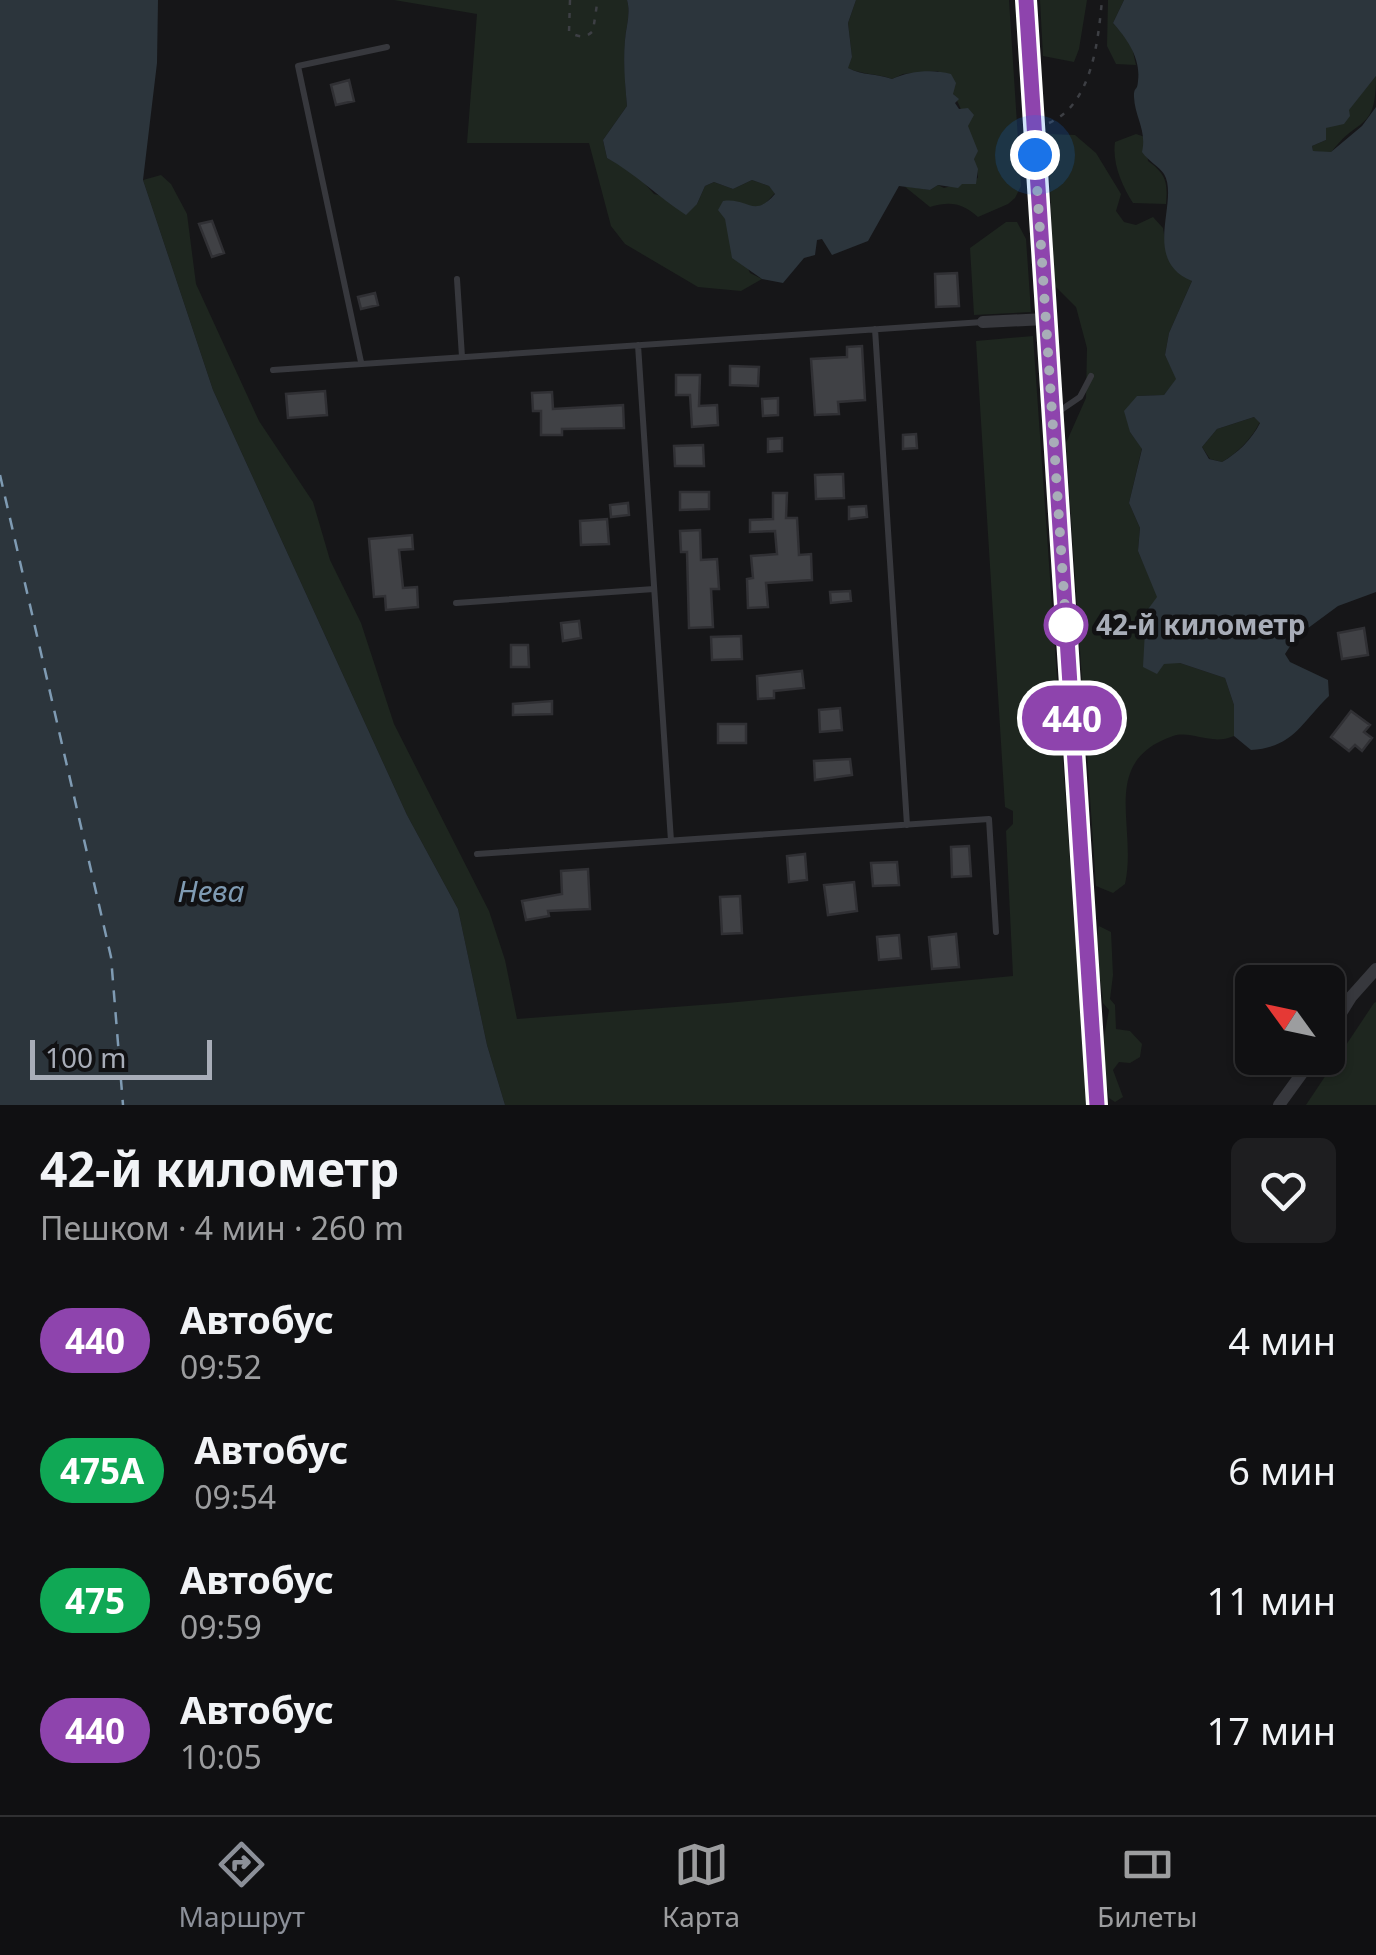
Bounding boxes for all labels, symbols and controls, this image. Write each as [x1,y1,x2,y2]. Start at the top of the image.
your location [1010,130,1060,180]
marker: 42-й километр [1045,604,1087,646]
place label: 42-й километр [1096,605,1306,643]
line badge: 440 [1014,686,1130,750]
text: 440 [1042,695,1102,742]
water label: Нева [177,870,245,911]
north arrow [1235,965,1345,1075]
map controls [1235,965,1345,1075]
scale bar [30,1035,212,1080]
text: 100 m [45,1038,127,1076]
text: 42-й километр [40,1136,399,1201]
button: heart [1231,1138,1336,1243]
text: Пешком · 4 мин · 260 m [40,1206,404,1249]
text: Автобус [180,1293,334,1345]
text: 4 мин [1228,1314,1336,1366]
text: 440 [65,1317,125,1364]
text: 09:52 [180,1345,262,1388]
text: Автобус [194,1423,348,1475]
text: 6 мин [1228,1444,1336,1496]
text: 475А [60,1447,144,1494]
text: 09:54 [194,1475,276,1518]
text: Автобус [180,1553,334,1605]
text: 11 мин [1207,1574,1336,1626]
text: 475 [65,1577,125,1624]
text: 09:59 [180,1605,262,1648]
text: Автобус [180,1683,334,1735]
text: 17 мин [1207,1704,1336,1756]
text: 440 [65,1707,125,1754]
text: 10:05 [180,1735,262,1778]
tab: Маршрут [178,1837,305,1935]
tab: Карта [662,1837,740,1935]
tab: Билеты [1097,1837,1198,1935]

